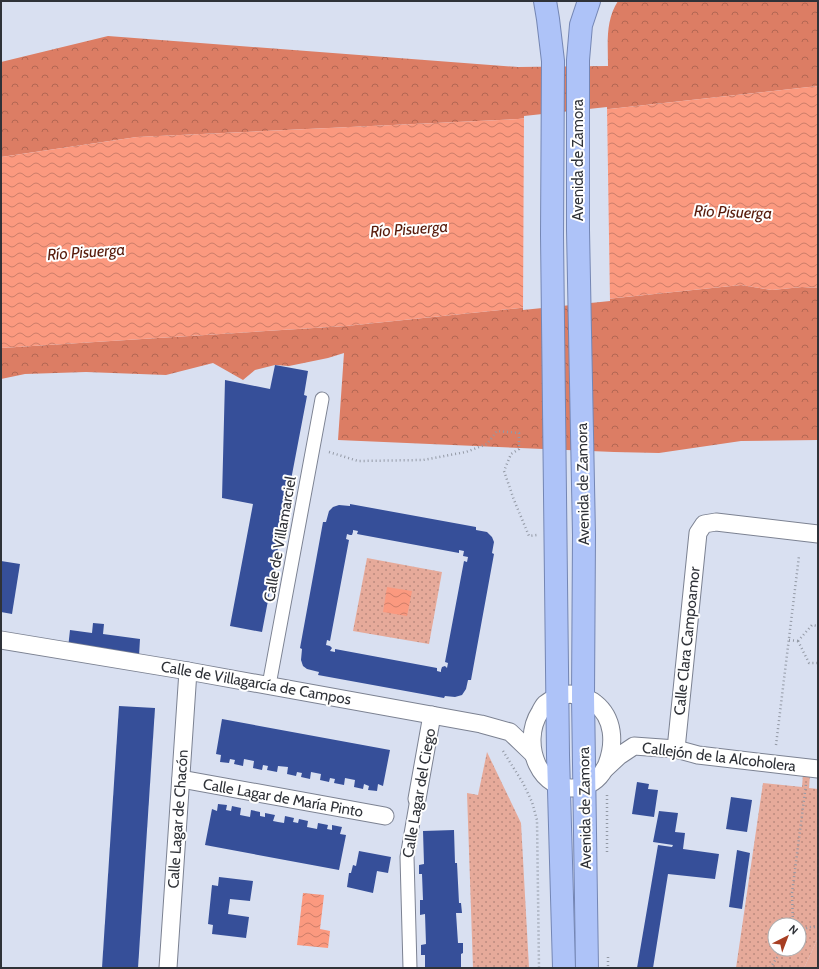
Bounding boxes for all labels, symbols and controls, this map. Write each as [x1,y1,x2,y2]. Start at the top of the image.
street label: Avenida de Zamora [569,98,587,221]
water label: Río Pisuerga [694,201,772,223]
water label: Río Pisuerga [369,217,449,241]
water label: Río Pisuerga [46,240,126,264]
street label: Avenida de Zamora [573,422,593,545]
street label: Calle de Villamarciel [260,474,300,603]
street label: Calle Clara Campoamor [670,566,704,716]
street label: Calle de Villagarcía de Campos [160,657,352,709]
street label: Calle Lagar del Ciego [399,727,439,859]
street label: Callejón de la Alcoholera [641,739,798,775]
street label: Avenida de Zamora [575,746,595,869]
street label: Calle Lagar de Chacón [164,749,192,889]
street label: Calle Lagar de María Pinto [201,775,365,821]
north arrow [767,917,807,957]
text: N [786,922,801,937]

